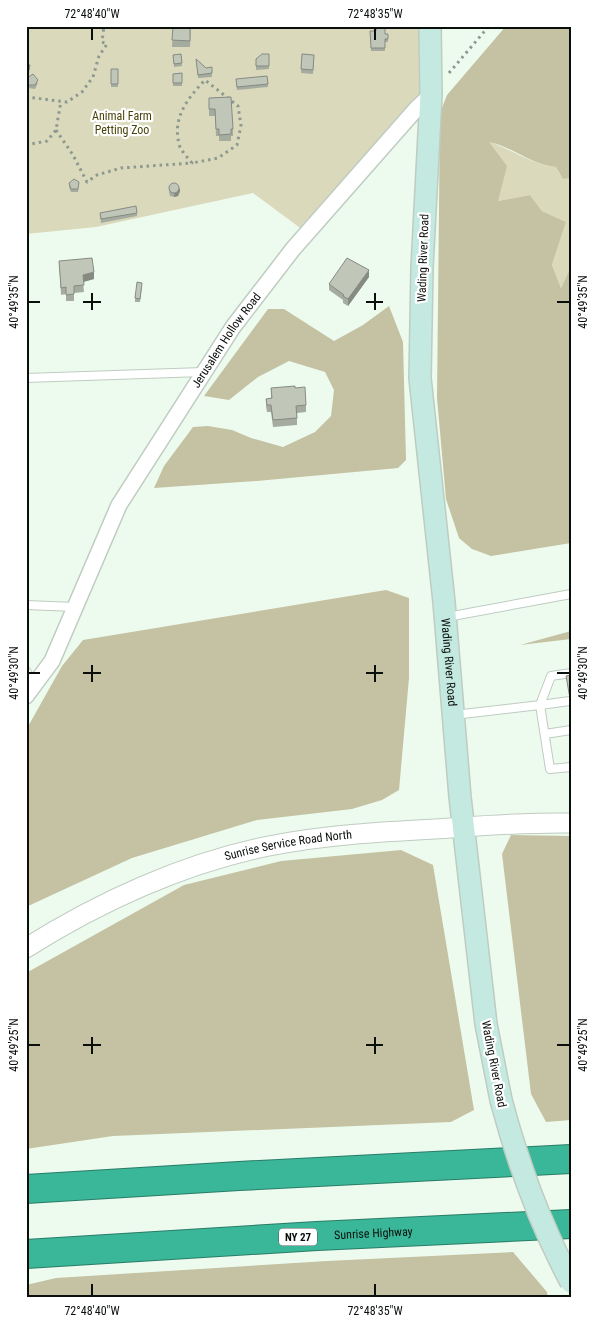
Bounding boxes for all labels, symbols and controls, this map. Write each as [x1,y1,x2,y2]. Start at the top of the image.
text: 72°48'40"W [64,7,120,21]
text: 72°48'35"W [347,7,403,21]
park label: Animal Farm Petting Zoo [92,109,152,137]
street label: Wading River Road [414,214,432,302]
text: 40°49'35"N [7,275,21,329]
text: 40°49'35"N [576,275,590,329]
street label: Jerusalem Hollow Road [189,290,264,390]
street label: Wading River Road [438,618,460,707]
text: 40°49'30"N [7,646,21,700]
text: 40°49'30"N [576,646,590,700]
street label: Sunrise Service Road North [223,827,353,864]
text: 40°49'25"N [7,1018,21,1072]
text: 40°49'25"N [576,1018,590,1072]
street label: Wading River Road [479,1019,509,1109]
street label: Sunrise Highway [334,1224,413,1242]
road number: NY 27 [279,1228,317,1246]
text: 72°48'40"W [64,1304,120,1318]
text: 72°48'35"W [347,1304,403,1318]

